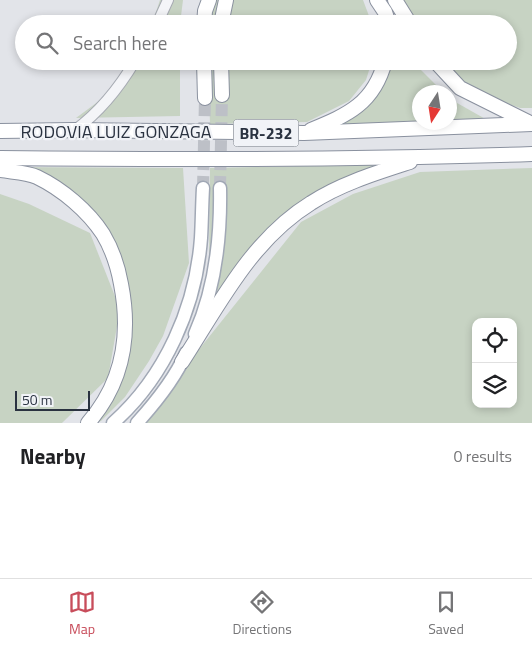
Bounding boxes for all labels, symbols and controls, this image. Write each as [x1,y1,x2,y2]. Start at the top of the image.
search box [15,15,517,70]
text: Search here [73,28,167,57]
icon: search [33,29,61,57]
north arrow [412,85,457,130]
street label: RODOVIA LUIZ GONZAGA [21,118,212,145]
road number: BR-232 [234,120,298,146]
map controls [472,318,517,408]
button: locate [472,318,517,363]
button: layers [472,363,517,408]
scale bar [15,388,90,411]
text: 50 m [22,389,52,410]
text: Nearby [20,440,85,472]
text: 0 results [453,444,512,468]
tab: Map [68,588,96,639]
tab: Directions [232,588,292,639]
tab: Saved [428,588,464,639]

